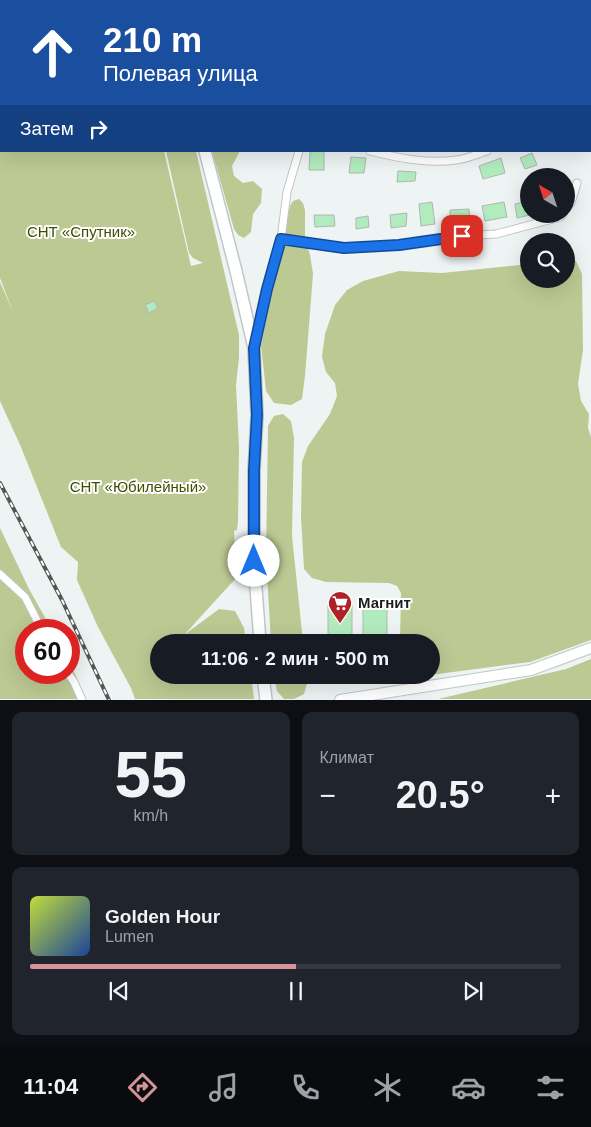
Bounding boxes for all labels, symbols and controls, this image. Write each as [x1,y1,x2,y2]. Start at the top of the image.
icon: ahead [20,20,85,85]
text: 210 m [103,20,202,59]
text: Полевая улица [103,61,258,86]
icon: right [84,115,112,143]
text: Затем [20,118,74,139]
north arrow [520,168,575,222]
map controls [520,168,575,288]
pin [441,215,483,257]
icon: arrive [448,222,476,250]
park label: СНТ «Спутник» [27,223,135,240]
button: search [520,233,575,288]
park label: СНТ «Юбилейный» [70,478,206,495]
position arrow [227,534,279,586]
supermarket icon: Магнит [327,590,353,624]
place label: Магнит [358,594,411,611]
speed limit sign: 60 [15,619,80,684]
text: 11:06 · 2 мин · 500 m [201,648,389,669]
text: 55 [115,738,187,811]
text: Климат [320,749,374,766]
text: 20.5° [396,774,485,816]
text: − [320,780,336,811]
text: + [545,780,561,811]
text: km/h [133,807,168,824]
text: Golden Hour [105,906,220,927]
text: Lumen [105,928,154,945]
icon: previous [105,977,133,1005]
icon: pause [282,977,310,1005]
icon: next [459,977,487,1005]
icon: directions [125,1070,160,1105]
icon: music [206,1070,241,1105]
icon: phone [288,1070,323,1105]
icon: climate [370,1070,405,1105]
icon: car [451,1070,486,1105]
icon: filters [533,1070,568,1105]
text: 11:04 [23,1074,78,1099]

